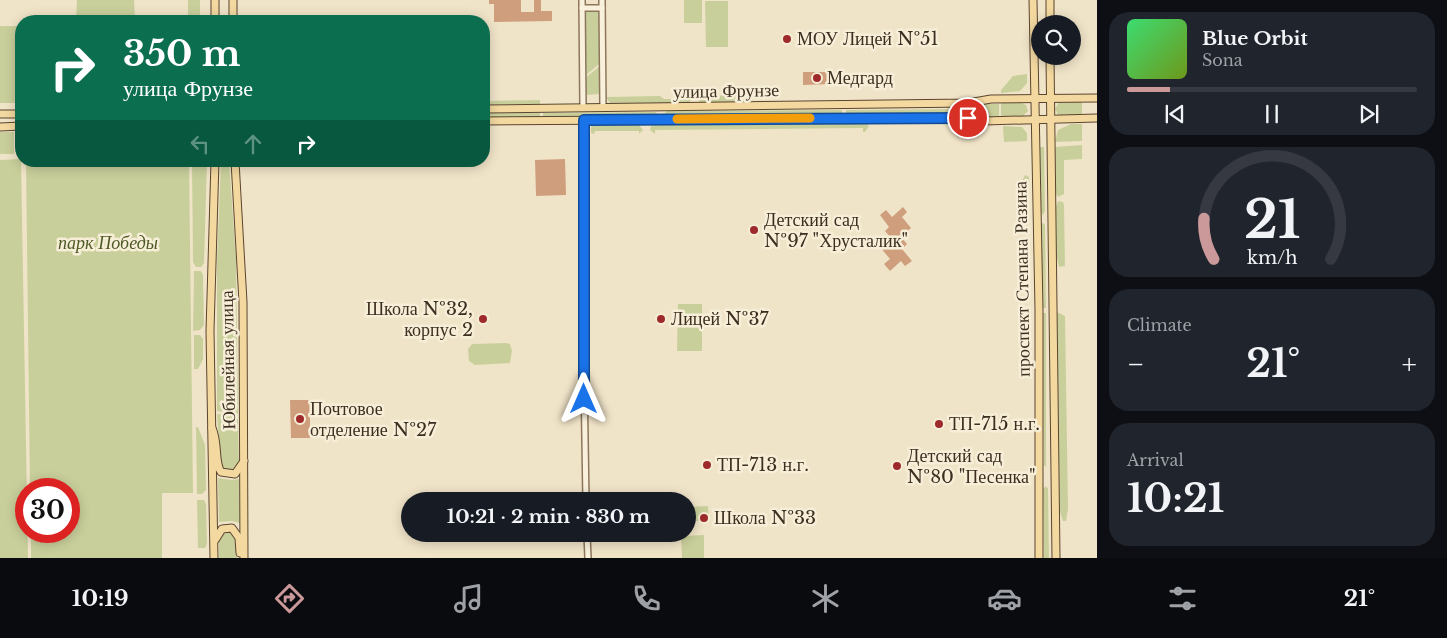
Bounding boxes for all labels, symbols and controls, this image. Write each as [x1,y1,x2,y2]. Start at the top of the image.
map controls [1031,15,1081,65]
button: search [1031,15,1081,65]
text: Blue Orbit [1202,27,1308,50]
place label: МОУ Лицей №51 [797,28,939,50]
text: 350 m [123,32,241,75]
marker: МОУ Лицей №51 [781,33,793,45]
icon: right [40,35,105,100]
text: Sona [1202,50,1243,70]
place label: Медгард [827,67,893,89]
marker: Медгард [811,72,823,84]
text: улица Фрунзе [123,75,253,102]
street label: улица Фрунзе [673,79,779,103]
pin [947,97,989,139]
icon: previous [1161,100,1189,128]
icon: pause [1258,100,1286,128]
icon: next [1355,100,1383,128]
icon: arrive [954,104,982,132]
icon: left [186,130,214,158]
icon: ahead [239,130,267,158]
icon: right [292,130,320,158]
street label: проспект Степана Разина [1009,181,1035,377]
text: 21 [1244,188,1300,252]
place label: Детский сад №97 "Хрусталик" [764,209,908,252]
marker: Детский сад №97 "Хрусталик" [748,224,760,236]
park label: парк Победы [58,232,158,254]
text: km/h [1247,247,1297,269]
street label: Юбилейная улица [216,290,240,430]
place label: Школа №32, корпус 2 [366,298,473,341]
place label: Лицей №37 [671,308,769,330]
marker: Школа №32, корпус 2 [477,313,489,325]
marker: Лицей №37 [655,313,667,325]
text: Climate [1127,315,1192,335]
text: 21° [1246,340,1300,387]
text: − [1127,347,1145,382]
text: + [1402,347,1417,382]
position arrow [557,372,609,424]
place label: Почтовое отделение №27 [310,398,437,441]
marker: Почтовое отделение №27 [294,413,306,425]
place label: ТП-715 н.г. [949,413,1040,435]
marker: ТП-715 н.г. [933,418,945,430]
place label: Детский сад №80 "Песенка" [907,445,1036,488]
text: Arrival [1127,450,1184,470]
place label: ТП-713 н.г. [717,454,809,476]
marker: ТП-713 н.г. [701,459,713,471]
marker: Детский сад №80 "Песенка" [891,460,903,472]
text: 10:21 [1127,475,1224,522]
speed limit sign: 30 [15,478,80,543]
text: 10:21 · 2 min · 830 m [447,505,650,528]
place label: Школа №33 [714,507,816,529]
marker: Школа №33 [698,512,710,524]
icon: directions [272,581,307,616]
icon: music [451,581,486,616]
icon: phone [629,581,664,616]
icon: climate [808,581,843,616]
icon: car [987,581,1022,616]
icon: filters [1165,581,1200,616]
text: 10:19 [72,585,129,612]
text: 21° [1344,585,1375,612]

